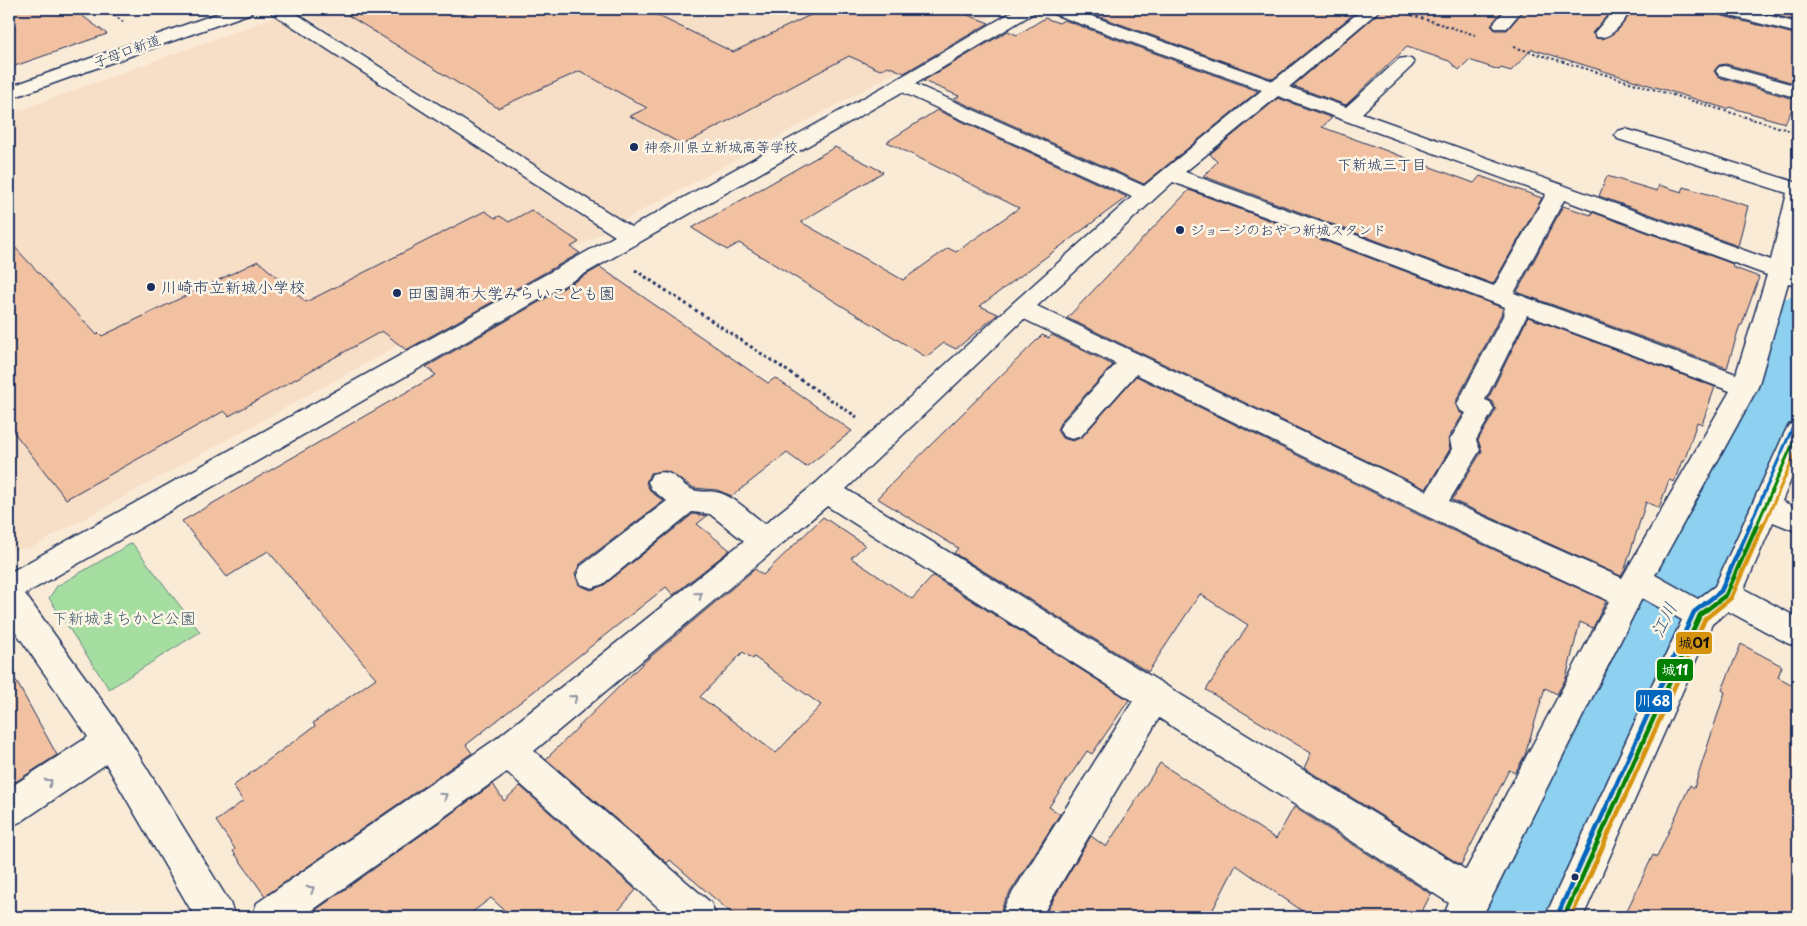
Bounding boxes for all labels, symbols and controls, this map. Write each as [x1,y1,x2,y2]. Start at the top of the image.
street label: 子母口新道 [90,29,163,72]
place label: 神奈川県立新城高等学校 [644,136,798,157]
marker: 神奈川県立新城高等学校 [628,141,640,153]
district label: 下新城三丁目 [1337,152,1427,175]
place label: ジョージのおやつ新城スタンド [1190,219,1386,240]
marker: ジョージのおやつ新城スタンド [1174,224,1186,236]
place label: 川崎市立新城小学校 [161,274,305,298]
place label: 田園調布大学みらいこども園 [407,280,615,304]
marker: 川崎市立新城小学校 [145,281,157,293]
marker: 田園調布大学みらいこども園 [391,287,403,299]
one-way arrow [694,591,703,600]
water label: 江川 [1642,597,1683,641]
park label: 下新城まちかど公園 [52,605,196,629]
line badge: 城01 [1675,631,1713,655]
text: 城01 [1678,632,1710,653]
line badge: 城11 [1656,658,1694,682]
text: 城11 [1662,659,1688,680]
line badge: 川68 [1635,689,1673,713]
text: 川68 [1638,690,1671,711]
one-way arrow [568,694,577,703]
one-way arrow [44,779,53,788]
one-way arrow [438,793,448,802]
unlabelled marker [1570,872,1580,882]
one-way arrow [305,886,315,895]

